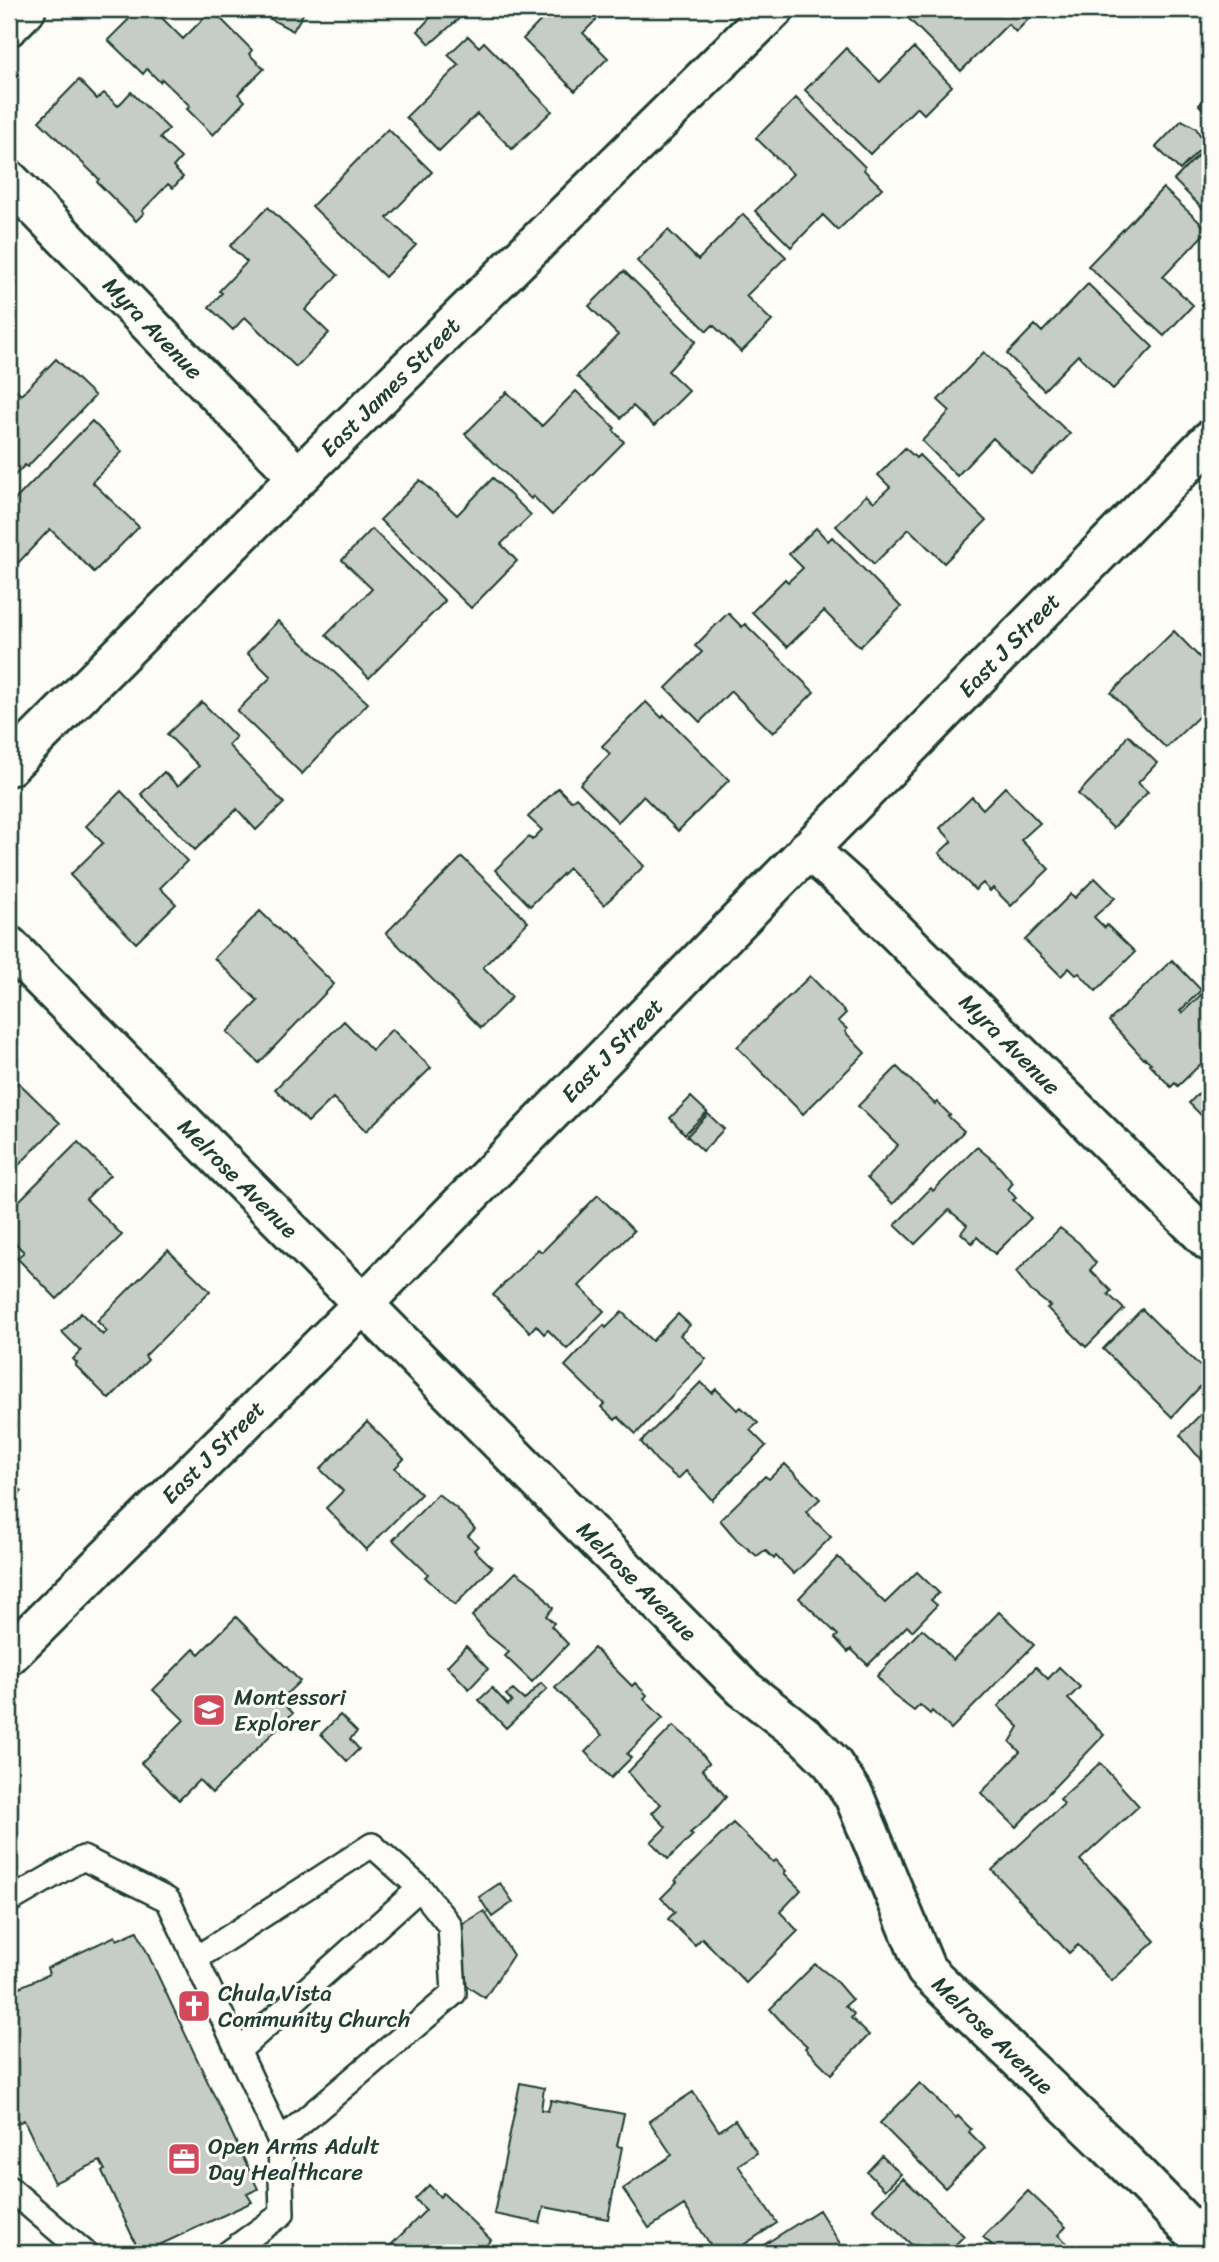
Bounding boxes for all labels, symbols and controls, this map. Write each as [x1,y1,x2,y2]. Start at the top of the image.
street label: Myra Avenue [92,267,213,390]
street label: East James Street [310,307,471,468]
street label: East J Street [948,583,1071,708]
street label: Myra Avenue [949,983,1071,1106]
street label: East J Street [551,988,674,1113]
street label: Melrose Avenue [167,1108,308,1249]
street label: East J Street [151,1390,275,1514]
street label: Melrose Avenue [566,1511,707,1652]
place label: Montessori Explorer [234,1677,347,1744]
school or university icon: Montessori Explorer [190,1691,228,1729]
street label: Melrose Avenue [922,1966,1064,2105]
place label: Chula Vista Community Church [218,1973,410,2040]
church icon: Chula Vista Community Church [175,1987,213,2025]
place label: Open Arms Adult Day Healthcare [208,2126,380,2193]
office icon: Open Arms Adult Day Healthcare [165,2140,203,2178]

